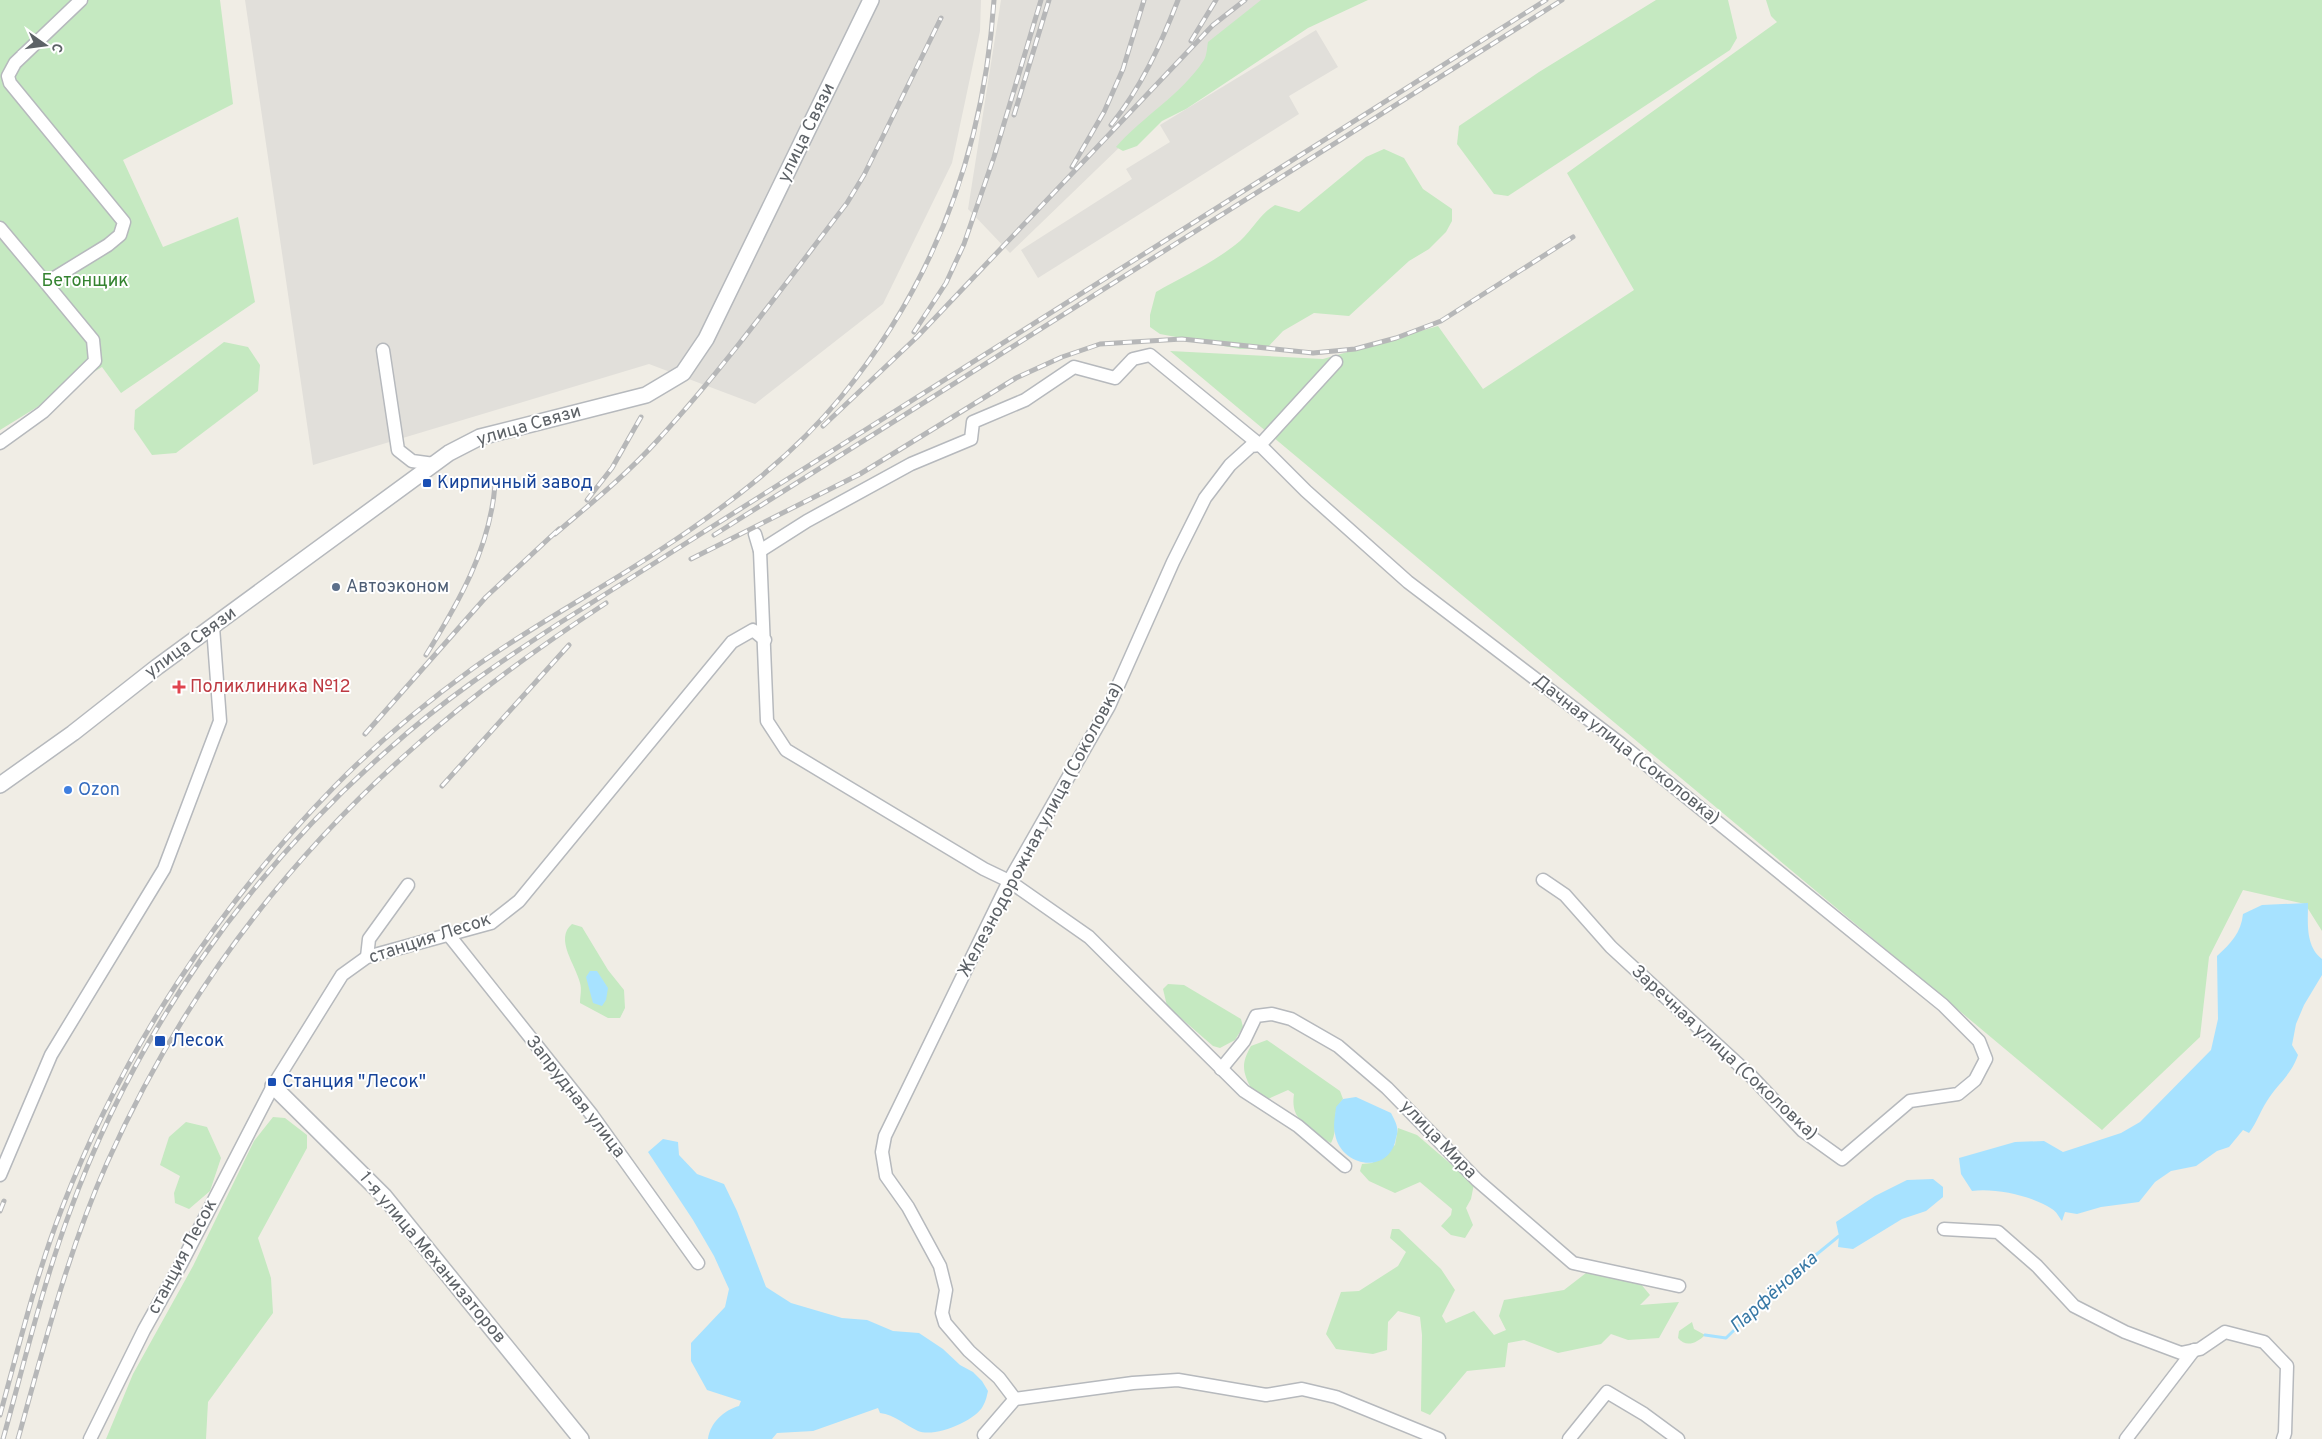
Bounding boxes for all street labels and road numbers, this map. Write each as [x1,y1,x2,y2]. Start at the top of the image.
street label: улица Связи [773,80,841,186]
street label: улица Связи [474,400,584,452]
street label: улица Связи [141,602,241,684]
street label: Дачная улица (Соколовка) [1528,670,1724,830]
street label: Железнодорожная улица (Соколовка) [953,678,1129,982]
street label: станция Лесок [366,908,494,970]
street label: Заречная улица (Соколовка) [1626,960,1822,1146]
street label: Запрудная улица [520,1031,630,1163]
street label: улица Мира [1395,1096,1481,1184]
street label: 1-я улица Механизаторов [353,1167,511,1349]
street label: станция Лесок [143,1195,223,1319]

